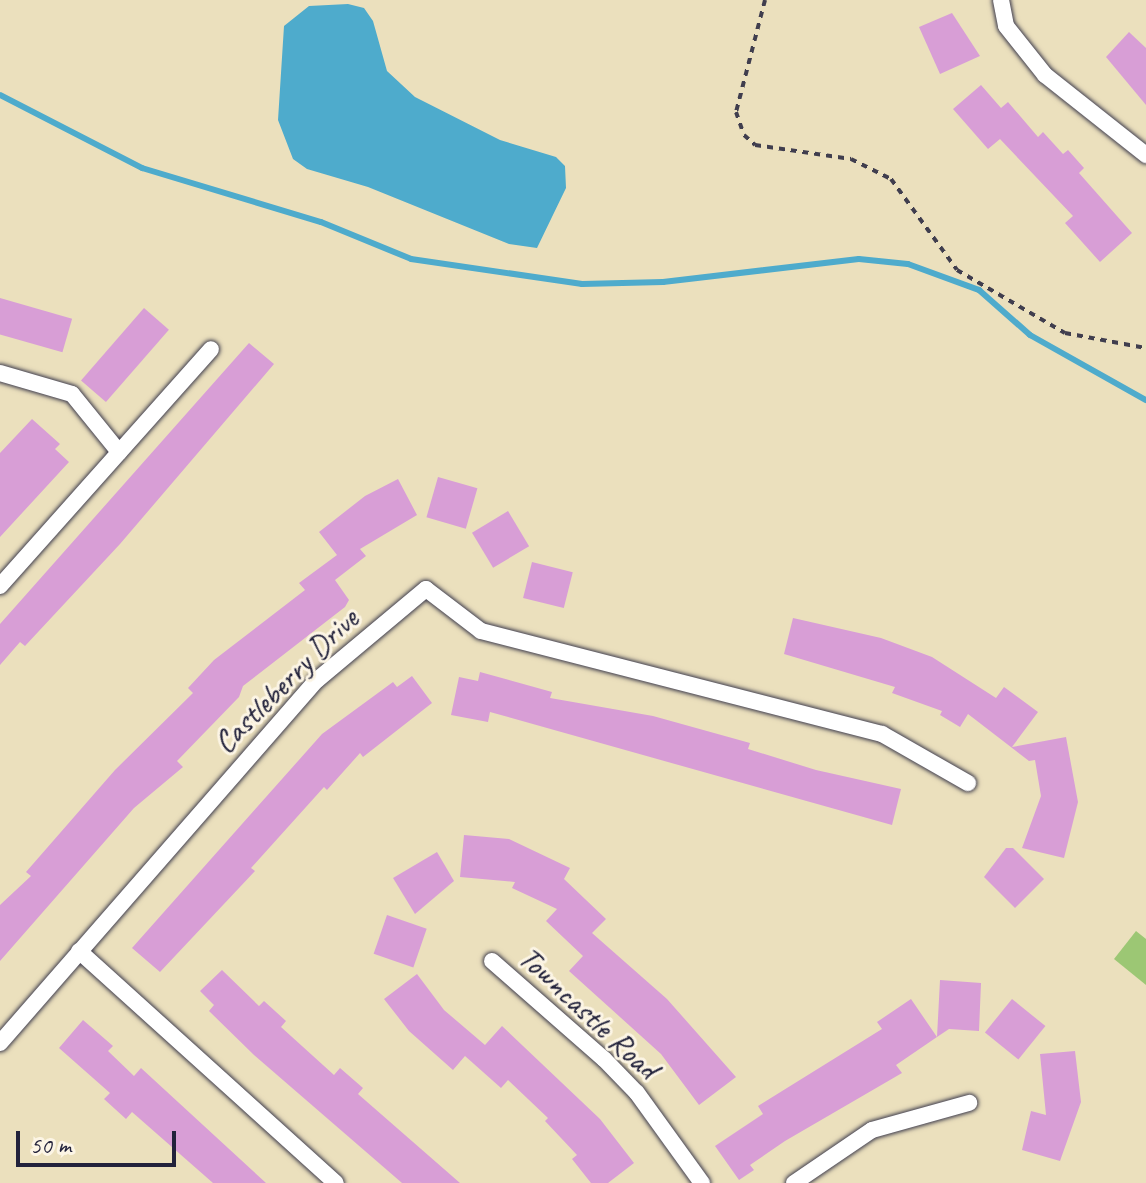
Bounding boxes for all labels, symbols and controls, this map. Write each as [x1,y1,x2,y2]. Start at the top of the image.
street label: Castleberry Drive [205,600,367,762]
street label: Towncastle Road [510,939,666,1087]
scale bar [20,1115,180,1165]
text: 50 m [30,1130,71,1160]

